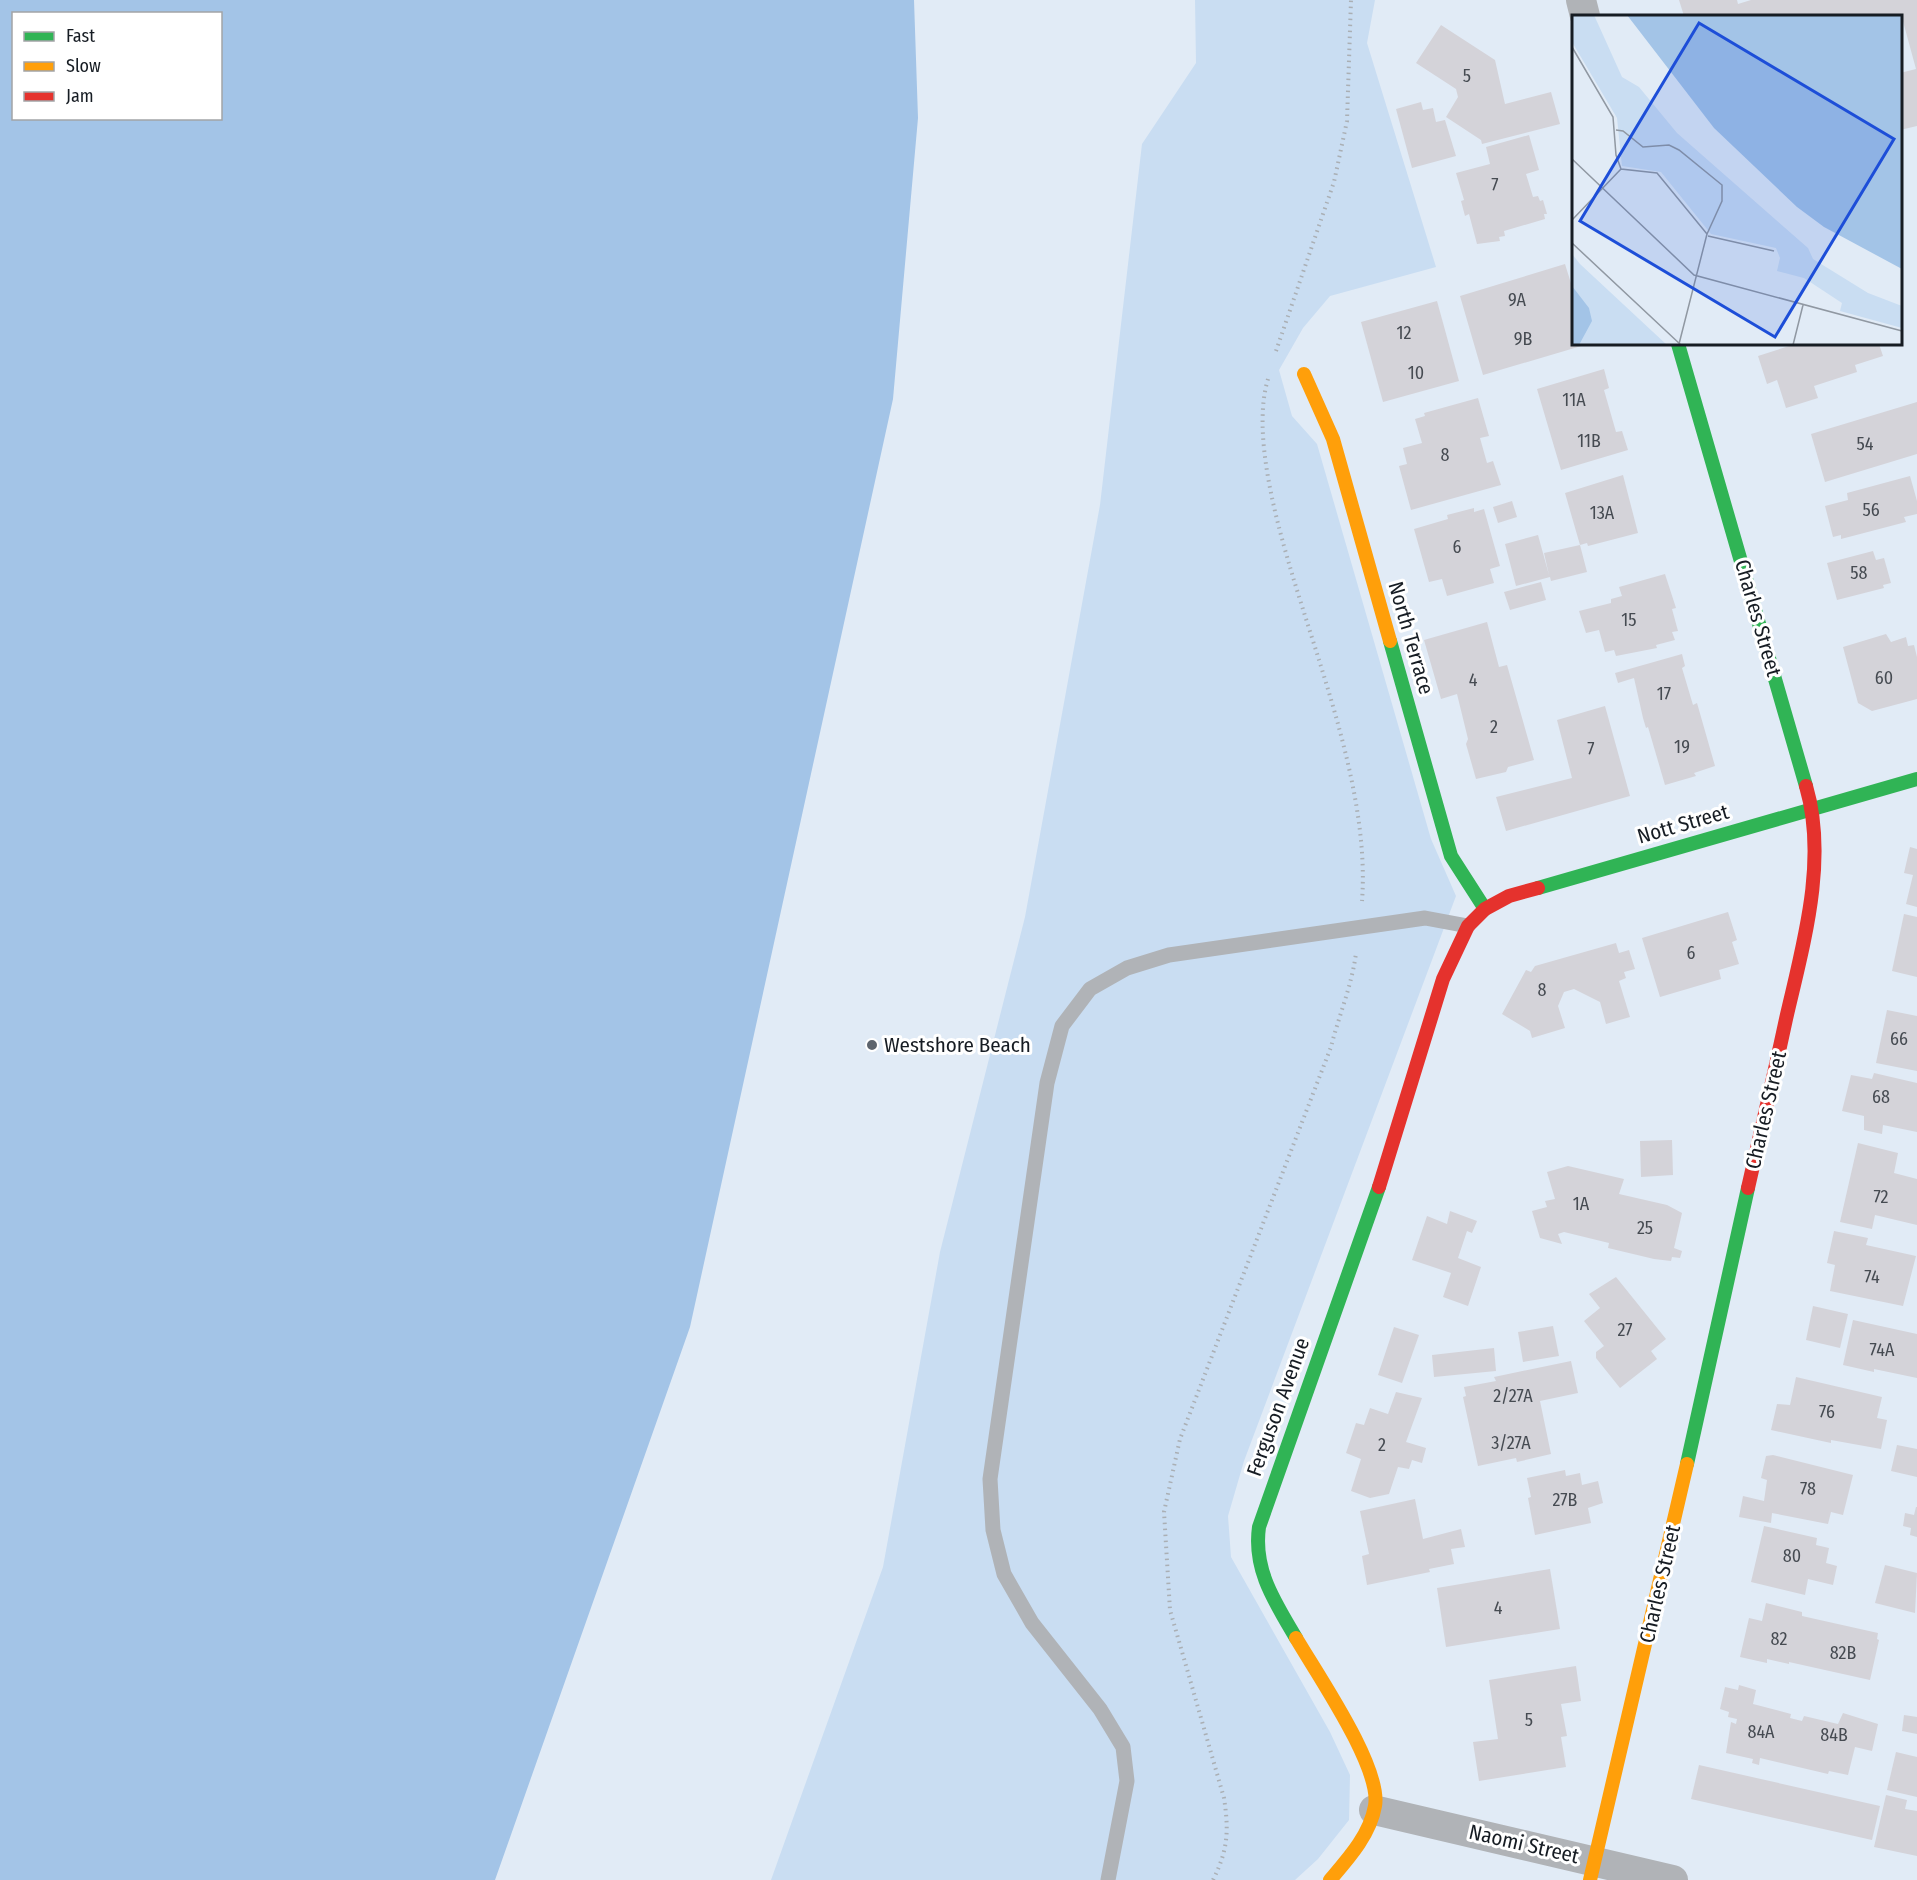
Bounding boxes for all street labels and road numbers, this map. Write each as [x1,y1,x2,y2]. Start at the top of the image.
street label: Charles Street [1729,557,1787,680]
street label: North Terrace [1382,579,1440,697]
street label: Nott Street [1634,798,1732,849]
street label: Charles Street [1740,1048,1792,1172]
street label: Ferguson Avenue [1241,1334,1315,1480]
street label: Charles Street [1634,1522,1686,1646]
street label: Naomi Street [1466,1819,1582,1869]

